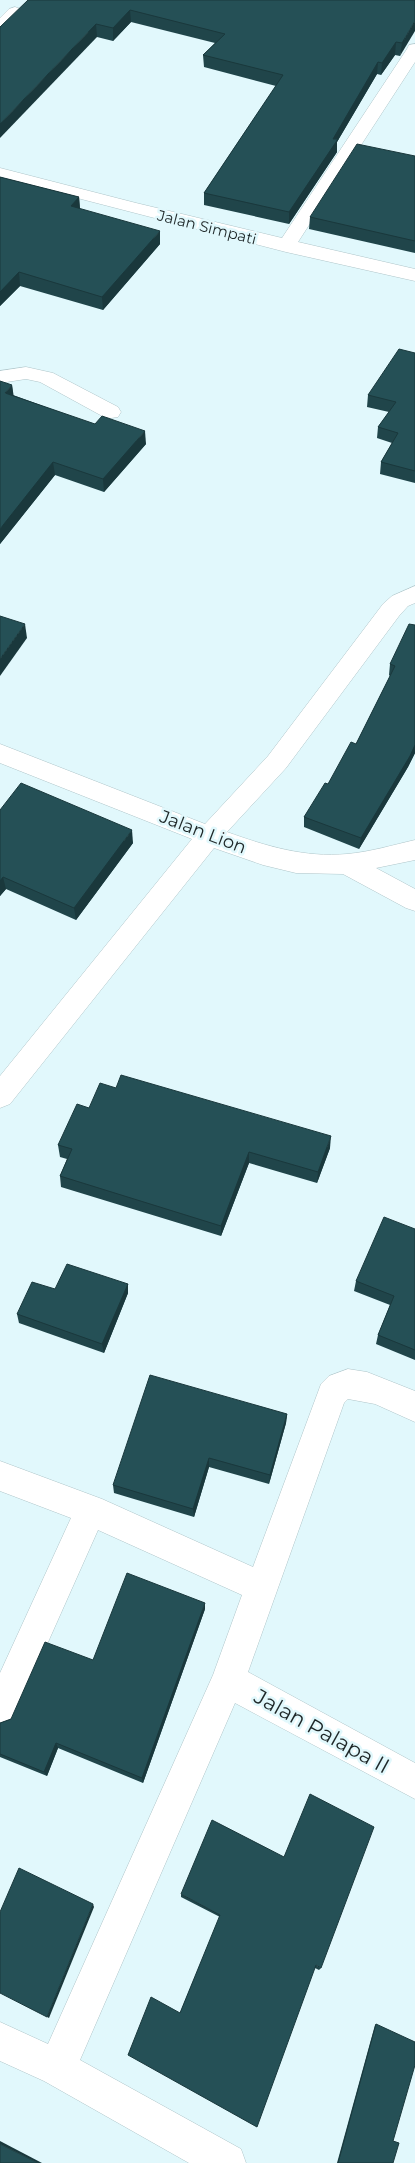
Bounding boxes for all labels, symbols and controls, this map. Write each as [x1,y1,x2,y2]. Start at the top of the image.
street label: Jalan Simpati [154,205,259,249]
street label: Jalan Lion [156,805,249,859]
street label: Jalan Palapa II [249,1683,394,1778]

